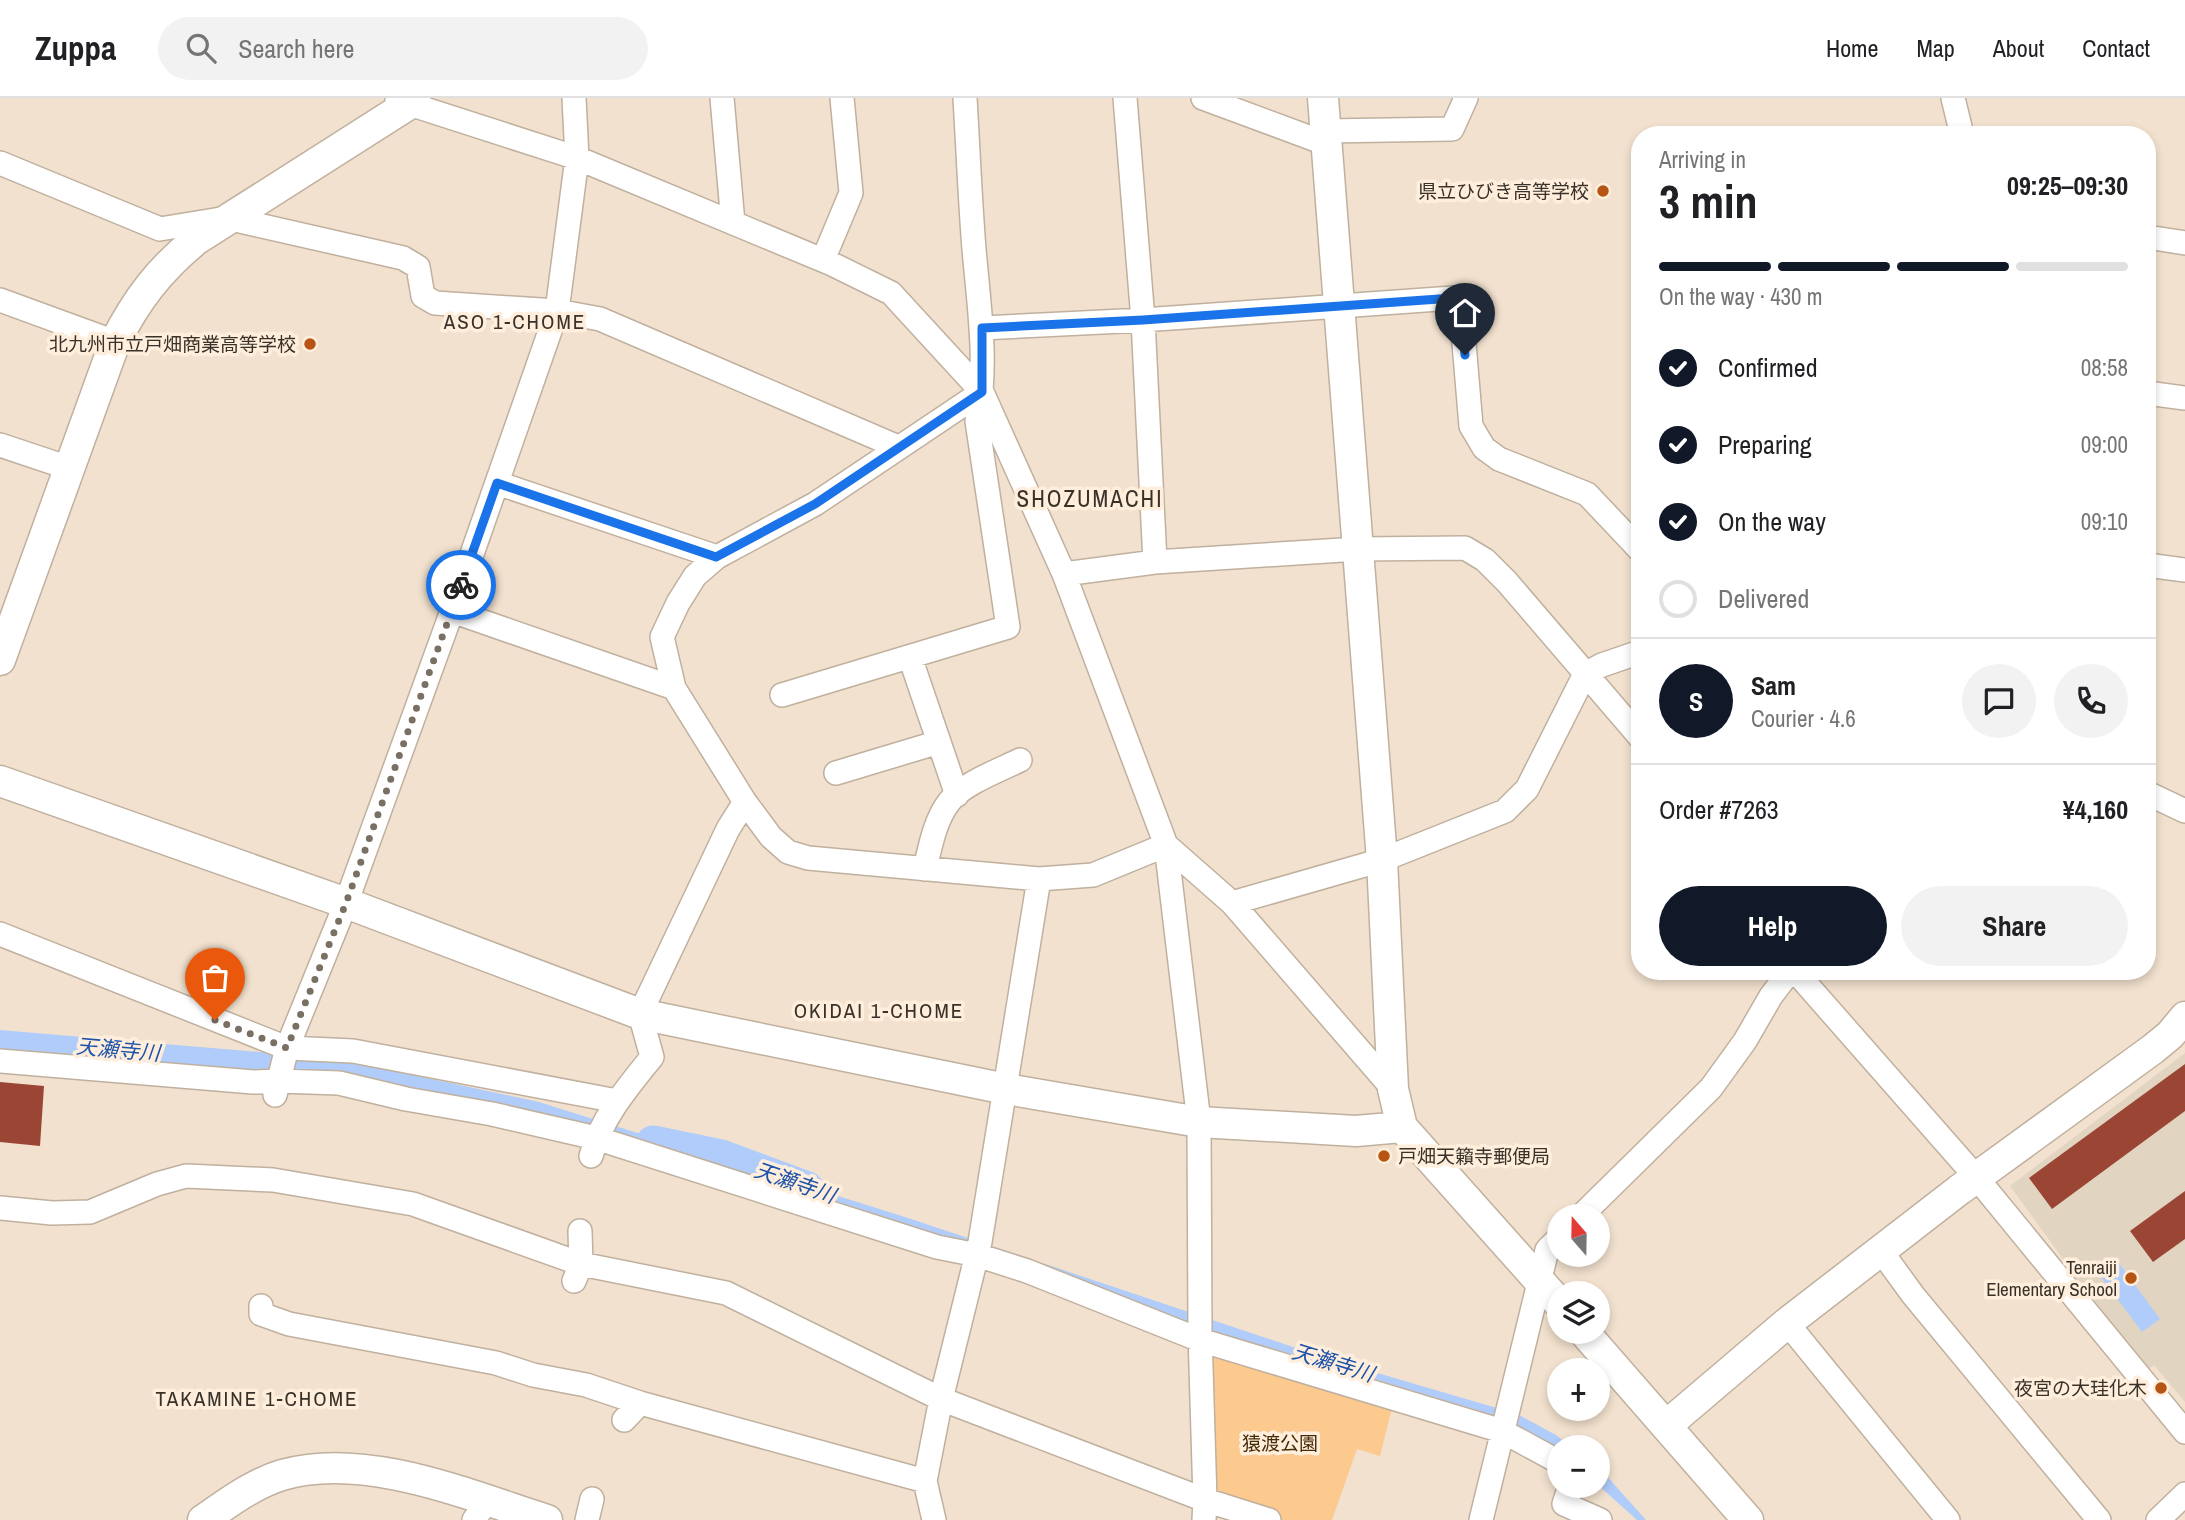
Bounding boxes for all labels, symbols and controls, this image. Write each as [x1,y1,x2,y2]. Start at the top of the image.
search box [158,17,648,80]
text: Zuppa [35,26,116,70]
icon: search [182,29,220,67]
text: Search here [238,31,354,66]
text: Home [1826,32,1878,64]
text: Map [1916,32,1955,64]
text: About [1993,32,2044,64]
text: Contact [2082,32,2150,64]
text: Arriving in [1659,144,1746,175]
text: 09:25–09:30 [2007,168,2128,203]
text: 3 min [1659,170,1758,232]
place label: 県立ひびき高等学校 [1418,178,1589,204]
marker: 県立ひびき高等学校 [1595,183,1611,199]
text: On the way · 430 m [1659,281,1823,312]
pin [1435,283,1495,355]
icon: home [1446,294,1484,332]
district label: ASO 1-CHOME [443,307,586,336]
place label: 北九州市立戸畑商業高等学校 [49,331,296,357]
marker: 北九州市立戸畑商業高等学校 [302,336,318,352]
icon: check [1659,349,1697,387]
text: Confirmed [1718,350,1818,385]
text: 08:58 [2081,352,2128,383]
icon: check [1659,426,1697,464]
text: Preparing [1718,427,1812,462]
text: 09:00 [2081,429,2128,460]
district label: SHOZUMACHI [1017,483,1163,514]
icon: check [1659,503,1697,541]
text: On the way [1718,504,1826,539]
text: 09:10 [2081,506,2128,537]
courier [426,550,496,620]
icon: bike [442,566,480,604]
text: Delivered [1718,581,1809,616]
button: chat [1962,664,2036,738]
button: phone [2054,664,2128,738]
text: Sam [1751,668,1796,703]
text: S [1689,684,1703,719]
text: Courier · 4.6 [1751,703,1856,734]
text: Order #7263 [1659,792,1779,827]
text: ¥4,160 [2063,792,2128,827]
button: Help [1659,886,1887,966]
button: Share [1901,886,2128,966]
pin [185,948,245,1020]
icon: bag [196,959,234,997]
district label: OKIDAI 1-CHOME [794,996,964,1025]
water label: 天瀬寺川 [75,1031,163,1068]
place label: 戸畑天籟寺郵便局 [1398,1143,1550,1169]
marker: 戸畑天籟寺郵便局 [1376,1148,1392,1164]
water label: 天瀬寺川 [751,1155,841,1211]
north arrow [1547,1204,1610,1267]
map controls [1547,1204,1610,1498]
place label: Tenraiji Elementary School [1986,1254,2117,1302]
marker: Tenraiji Elementary School [2123,1270,2139,1286]
button: layers [1547,1281,1610,1344]
water label: 天瀬寺川 [1289,1336,1379,1389]
button: + [1547,1358,1610,1421]
place label: 夜宮の大珪化木 [2014,1375,2147,1401]
marker: 夜宮の大珪化木 [2153,1380,2169,1396]
district label: TAKAMINE 1-CHOME [156,1384,358,1413]
park label: 猿渡公園 [1242,1430,1318,1456]
button: − [1547,1435,1610,1498]

